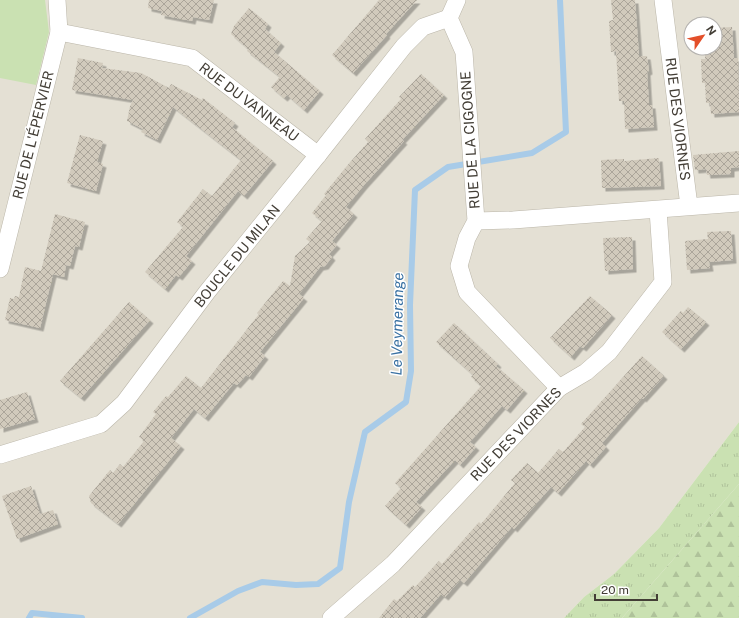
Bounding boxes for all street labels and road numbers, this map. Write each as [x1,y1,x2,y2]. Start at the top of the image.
street label: RUE DES VIORNES [663,57,693,181]
street label: RUE DU VANNEAU [196,59,302,145]
street label: RUE DE L'ÉPERVIER [8,69,57,201]
street label: RUE DE LA CIGOGNE [457,71,483,209]
street label: BOUCLE DU MILAN [191,202,283,310]
street label: RUE DES VIORNES [467,384,565,484]

